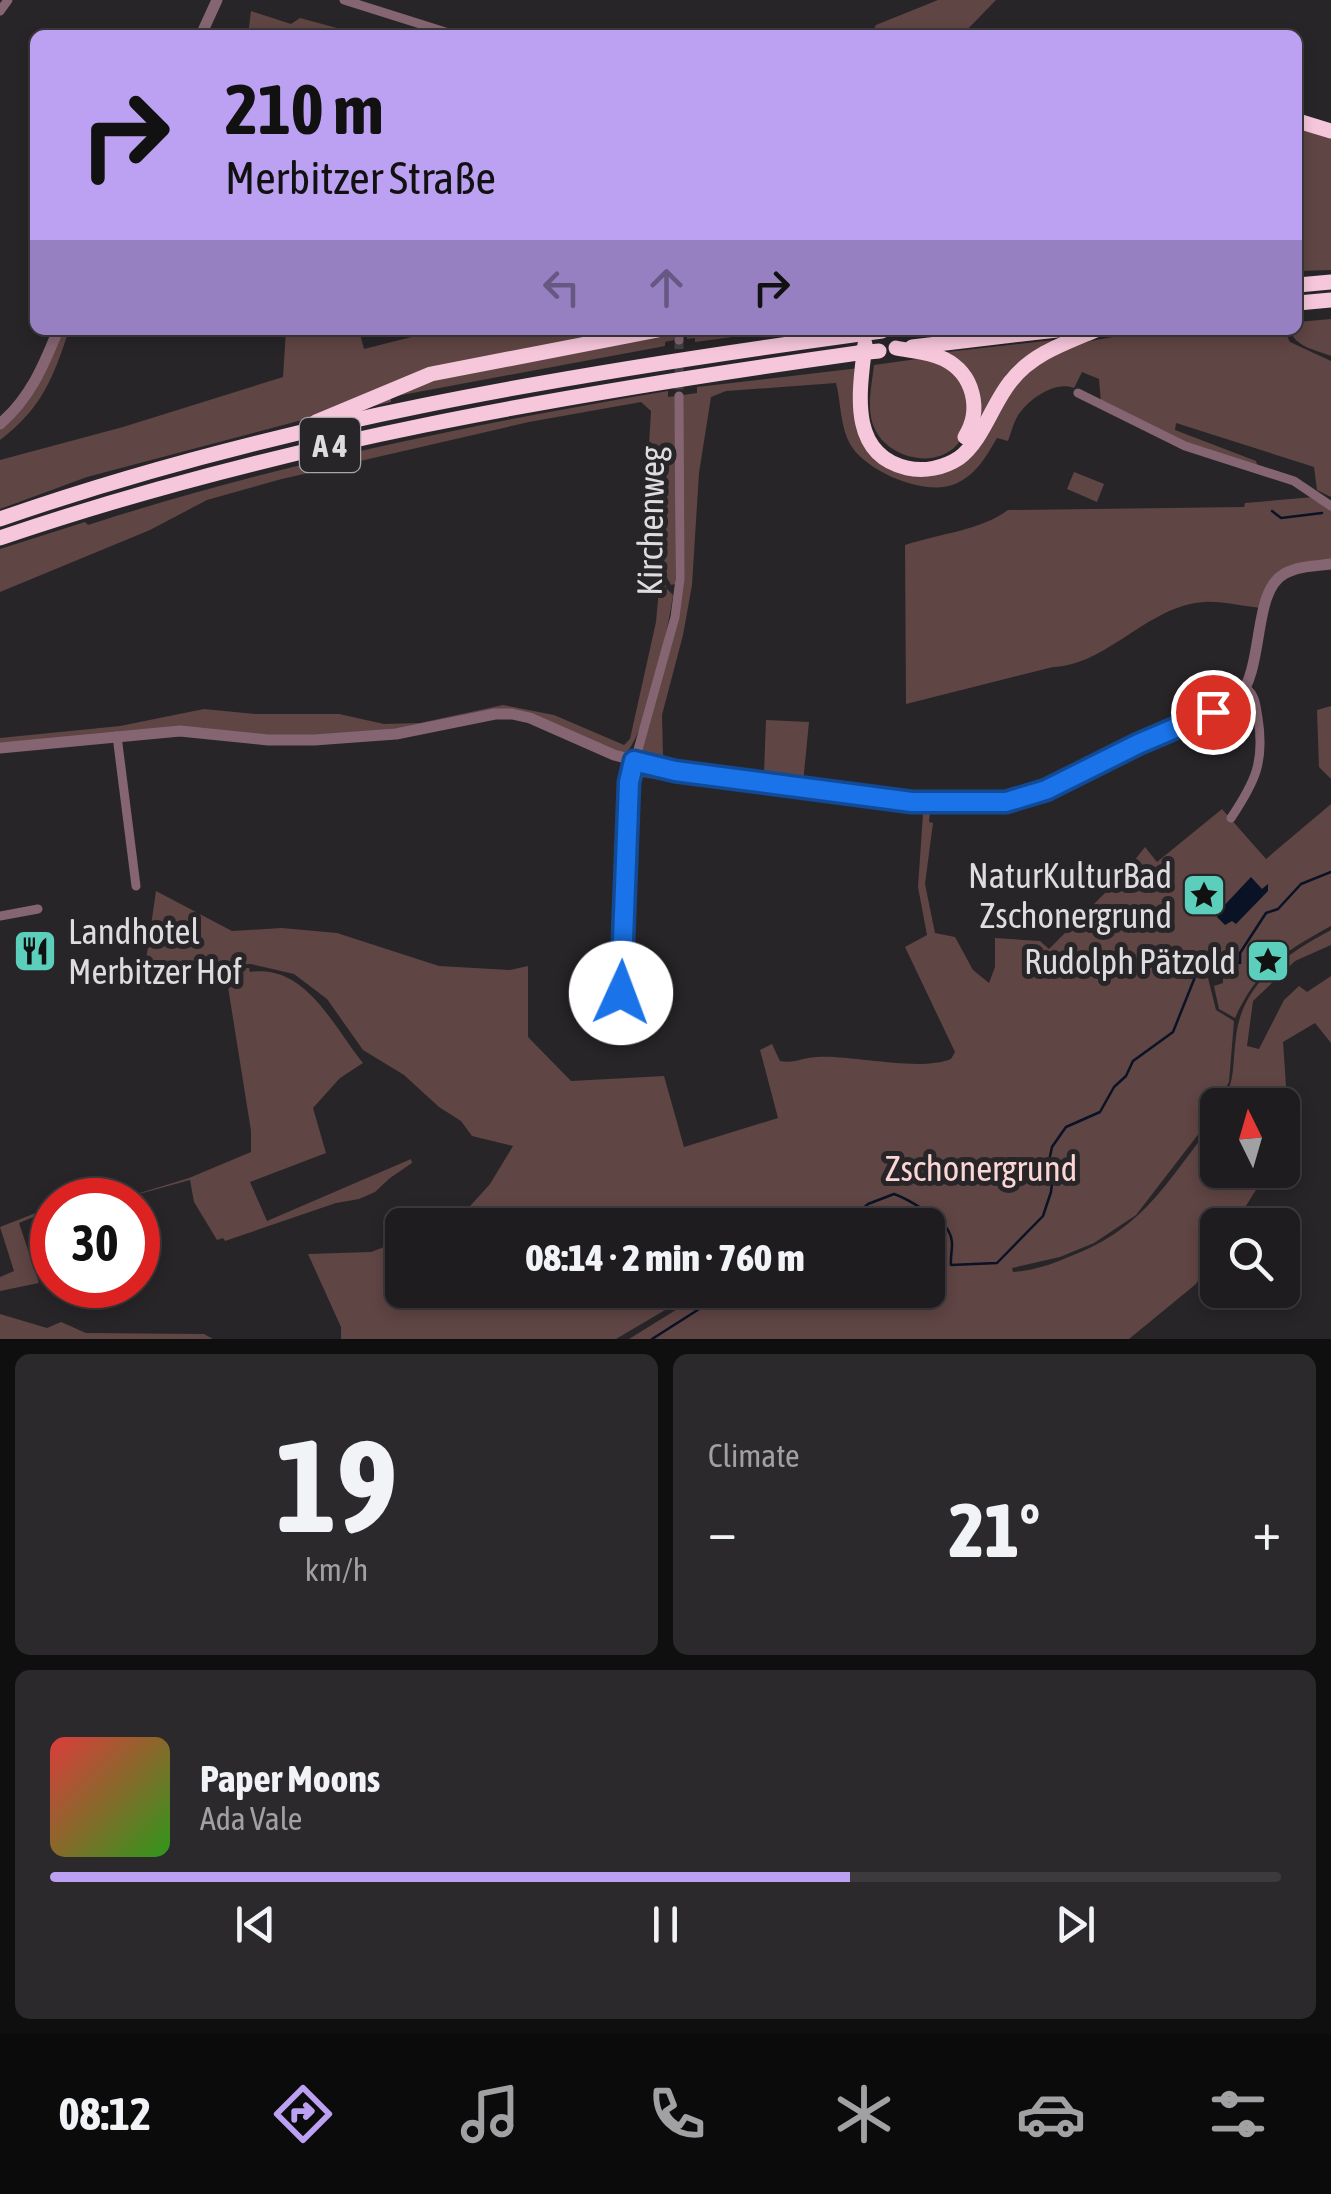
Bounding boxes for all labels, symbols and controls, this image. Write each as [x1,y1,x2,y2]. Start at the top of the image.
text: 210 m [225,69,384,149]
icon: right [60,70,190,200]
text: Merbitzer Straße [225,152,496,204]
icon: left [534,260,589,315]
icon: ahead [639,260,694,315]
icon: right [744,260,799,315]
road number: A 4 [300,418,360,472]
street label: Kirchenweg [629,446,671,596]
pin [1171,670,1256,755]
icon: arrive [1186,685,1241,740]
place label: NaturKulturBad Zschonergrund [968,855,1172,935]
place icon: NaturKulturBad Zschonergrund [1181,872,1227,918]
place label: Landhotel Merbitzer Hof [68,911,242,991]
restaurant icon: Landhotel Merbitzer Hof [12,928,58,974]
place icon: Rudolph Pätzold [1245,938,1291,984]
position arrow [569,941,673,1045]
place label: Rudolph Pätzold [1024,941,1236,981]
north arrow [1200,1088,1300,1188]
map controls [1200,1088,1300,1308]
park label: Zschonergrund [885,1148,1077,1188]
speed limit sign: 30 [30,1178,160,1308]
button: search [1200,1208,1300,1308]
text: 08:14 · 2 min · 760 m [525,1236,805,1279]
text: 19 [275,1411,398,1560]
text: Climate [708,1437,800,1474]
text: 21° [949,1487,1040,1573]
text: − [708,1499,737,1562]
text: + [1252,1499,1281,1562]
text: km/h [305,1551,368,1588]
text: Paper Moons [200,1757,380,1800]
text: Ada Vale [200,1800,302,1837]
icon: previous [228,1897,283,1952]
icon: pause [638,1897,693,1952]
icon: next [1048,1897,1103,1952]
icon: directions [268,2079,338,2149]
icon: music [455,2079,525,2149]
icon: phone [642,2079,712,2149]
icon: climate [829,2079,899,2149]
icon: car [1016,2079,1086,2149]
icon: filters [1203,2079,1273,2149]
text: 08:12 [58,2088,151,2140]

